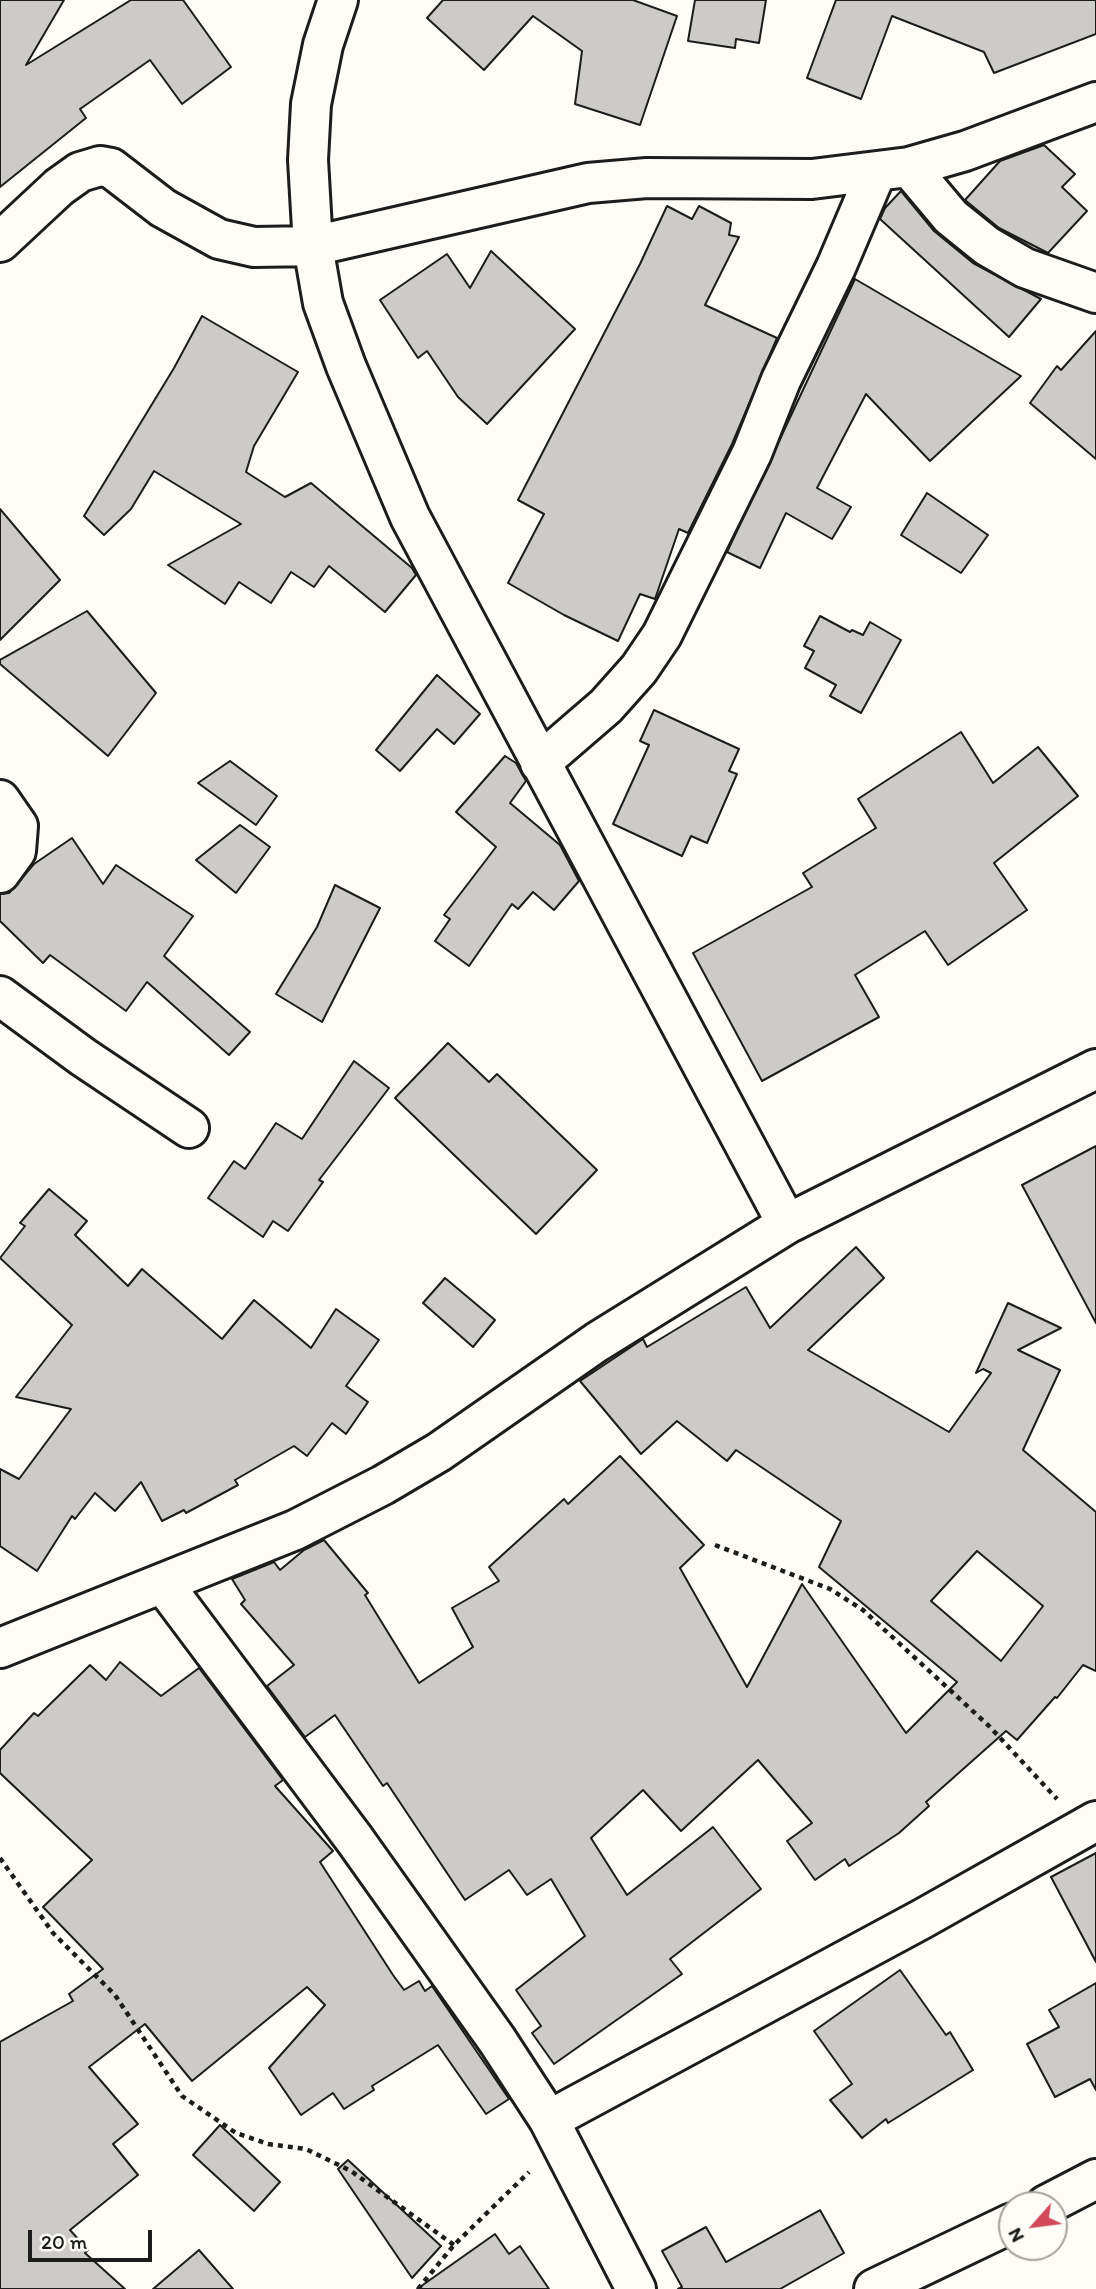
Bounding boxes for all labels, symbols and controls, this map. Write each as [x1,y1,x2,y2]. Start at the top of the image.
north arrow [998,2191,1068,2261]
scale bar [32,2216,156,2260]
text: N [1003,2224,1029,2246]
text: 20 m [41,2229,87,2254]

